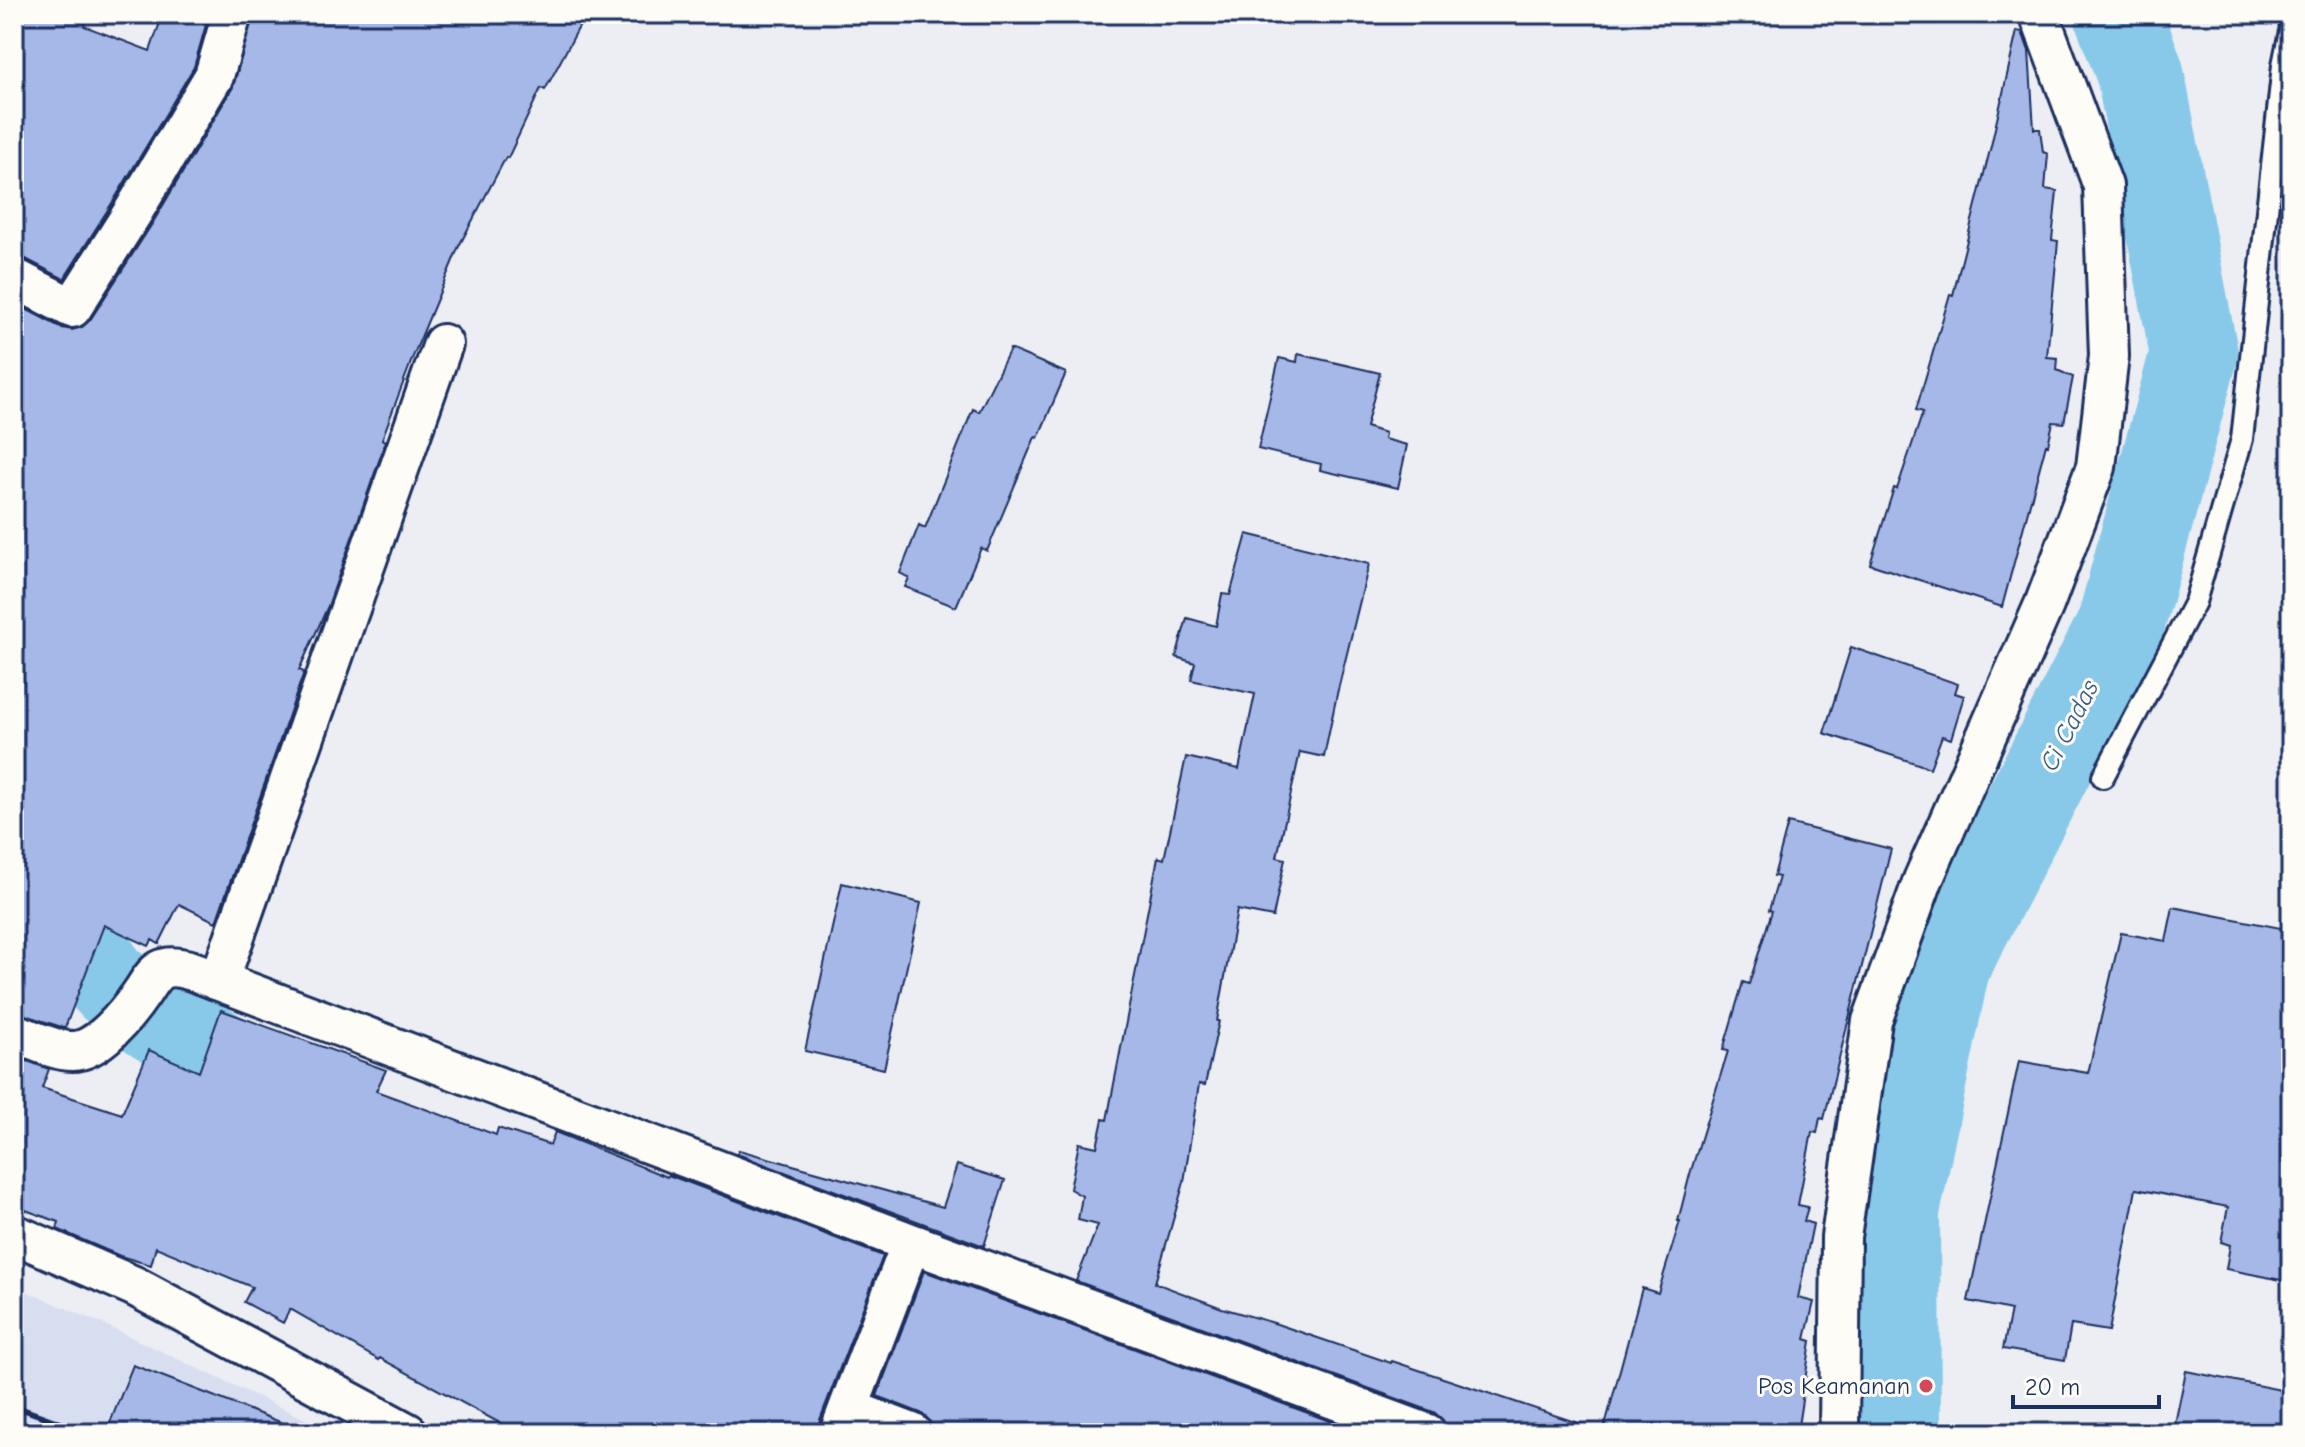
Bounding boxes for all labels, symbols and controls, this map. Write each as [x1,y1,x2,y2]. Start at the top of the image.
water label: Ci Cadas [2034,675,2106,776]
scale bar [2013,1359,2159,1409]
place label: Pos Keamanan [1758,1372,1910,1400]
text: 20 m [2025,1373,2080,1401]
marker: Pos Keamanan [1917,1377,1935,1395]

